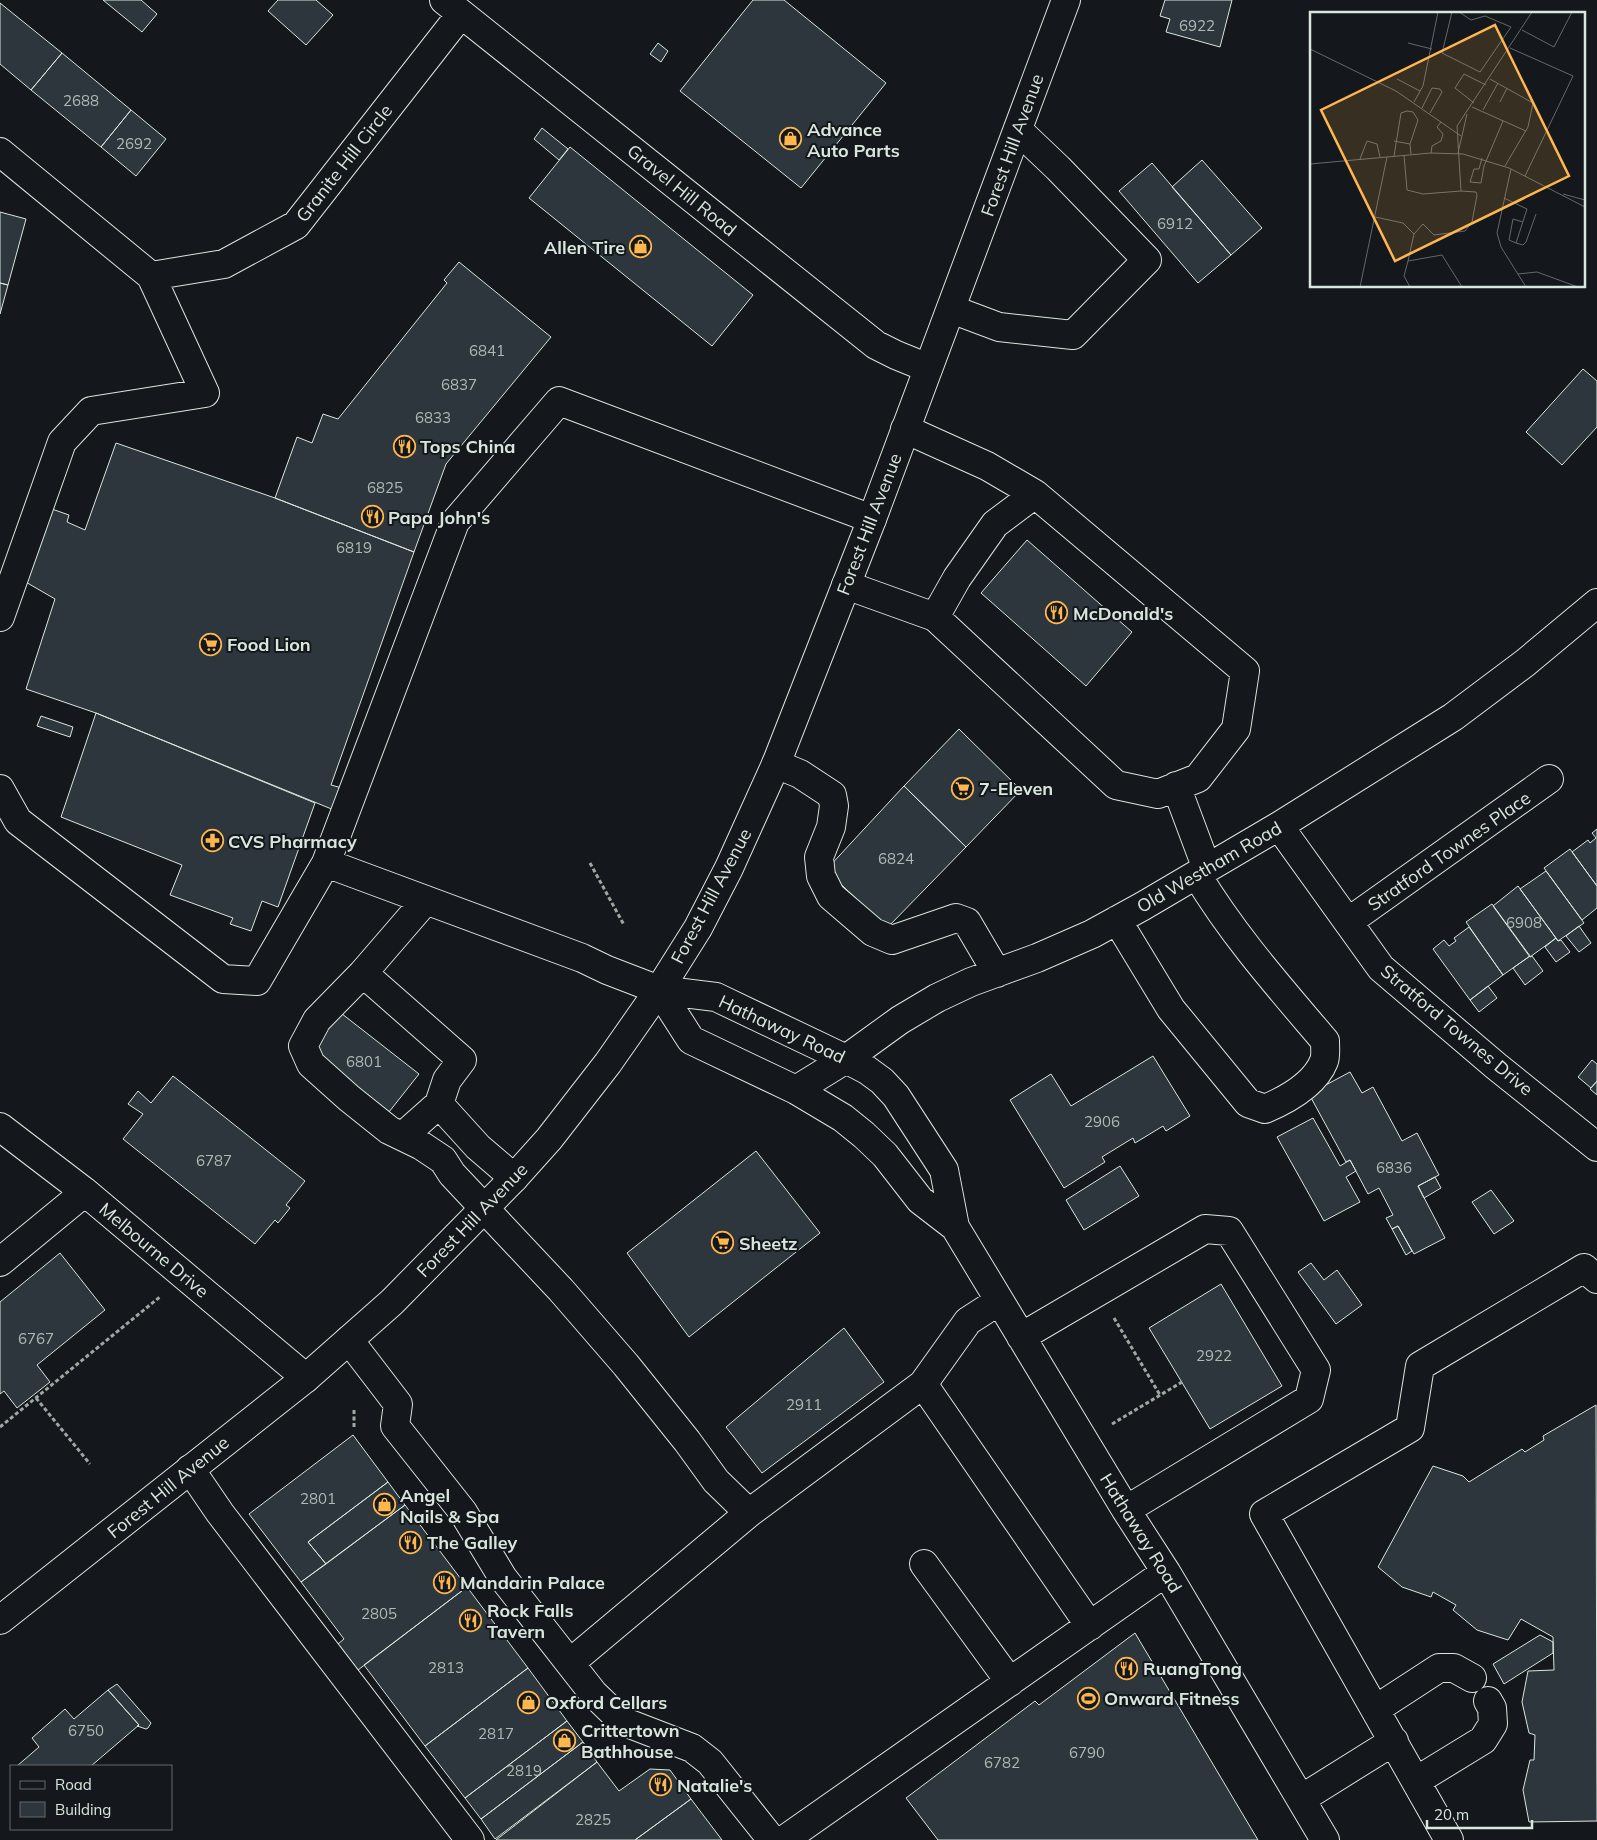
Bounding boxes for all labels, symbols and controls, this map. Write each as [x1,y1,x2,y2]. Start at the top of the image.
inset map [1310,12,1584,288]
house number: 6922 [1179,16,1215,35]
street label: Forest Hill Avenue [976,71,1048,219]
house number: 2688 [63,91,99,110]
street label: Granite Hill Circle [291,99,397,227]
place label: Advance Auto Parts [807,118,900,162]
shop icon: Advance Auto Parts [779,127,803,151]
house number: 2692 [116,134,152,153]
street label: Gravel Hill Road [623,139,741,241]
house number: 6912 [1157,214,1193,233]
shop icon: Allen Tire [629,235,653,259]
place label: Allen Tire [544,236,625,259]
house number: 6841 [469,341,505,360]
house number: 6837 [441,375,477,394]
house number: 6833 [415,408,451,427]
restaurant icon: Tops China [392,434,416,458]
place label: Tops China [420,435,515,458]
street label: Forest Hill Avenue [831,450,907,598]
house number: 6825 [367,478,403,497]
restaurant icon: Papa John's [360,505,384,529]
place label: Papa John's [388,506,490,529]
house number: 6819 [336,538,372,557]
restaurant icon: McDonald's [1045,601,1069,625]
place label: McDonald's [1073,602,1173,625]
supermarket icon: Food Lion [199,632,223,656]
place label: Food Lion [227,633,311,656]
supermarket icon: 7-Eleven [951,776,975,800]
place label: 7-Eleven [979,777,1053,800]
street label: Stratford Townes Place [1363,786,1535,916]
street label: Old Westham Road [1132,816,1286,918]
street label: Forest Hill Avenue [666,824,756,968]
pharmacy icon: CVS Pharmacy [200,829,224,853]
place label: CVS Pharmacy [228,830,357,853]
house number: 6824 [878,849,914,868]
house number: 6908 [1506,913,1542,932]
street label: Stratford Townes Drive [1376,960,1538,1100]
street label: Hathaway Road [715,990,849,1068]
house number: 6801 [346,1052,382,1071]
house number: 2906 [1084,1112,1120,1131]
house number: 6787 [196,1151,232,1170]
street label: Forest Hill Avenue [412,1158,532,1282]
house number: 6836 [1376,1158,1412,1177]
street label: Melbourne Drive [94,1197,214,1303]
supermarket icon: Sheetz [711,1231,735,1255]
place label: Sheetz [739,1232,797,1255]
house number: 6767 [18,1329,54,1348]
house number: 2922 [1196,1346,1232,1365]
house number: 2911 [786,1395,822,1414]
street label: Forest Hill Avenue [102,1431,234,1543]
street label: Hathaway Road [1095,1469,1187,1597]
place label: Angel Nails & Spa [400,1484,499,1528]
house number: 2801 [300,1489,336,1508]
shop icon: Angel Nails & Spa [372,1493,396,1517]
restaurant icon: The Galley [399,1530,423,1554]
place label: The Galley [427,1531,517,1554]
restaurant icon: Mandarin Palace [432,1570,456,1594]
place label: Mandarin Palace [460,1571,605,1594]
place label: Rock Falls Tavern [487,1599,574,1643]
house number: 2805 [361,1604,397,1623]
restaurant icon: Rock Falls Tavern [459,1608,483,1632]
restaurant icon: RuangTong [1115,1656,1139,1680]
place label: RuangTong [1143,1657,1242,1680]
house number: 2813 [428,1658,464,1677]
sports icon: Onward Fitness [1076,1686,1100,1710]
place label: Onward Fitness [1104,1687,1239,1710]
shop icon: Oxford Cellars [517,1690,541,1714]
place label: Oxford Cellars [545,1691,667,1714]
place label: Crittertown Bathhouse [581,1719,680,1763]
house number: 6750 [68,1721,104,1740]
house number: 2817 [478,1724,514,1743]
shop icon: Crittertown Bathhouse [553,1728,577,1752]
house number: 6790 [1069,1743,1105,1762]
house number: 6782 [984,1753,1020,1772]
house number: 2819 [506,1761,542,1780]
legend [10,1765,172,1830]
restaurant icon: Natalie's [649,1773,673,1797]
place label: Natalie's [677,1774,752,1797]
text: Road [55,1775,92,1794]
scale bar [1427,1798,1532,1830]
text: Building [55,1800,111,1819]
text: 20 m [1434,1805,1469,1824]
house number: 2825 [575,1810,611,1829]

